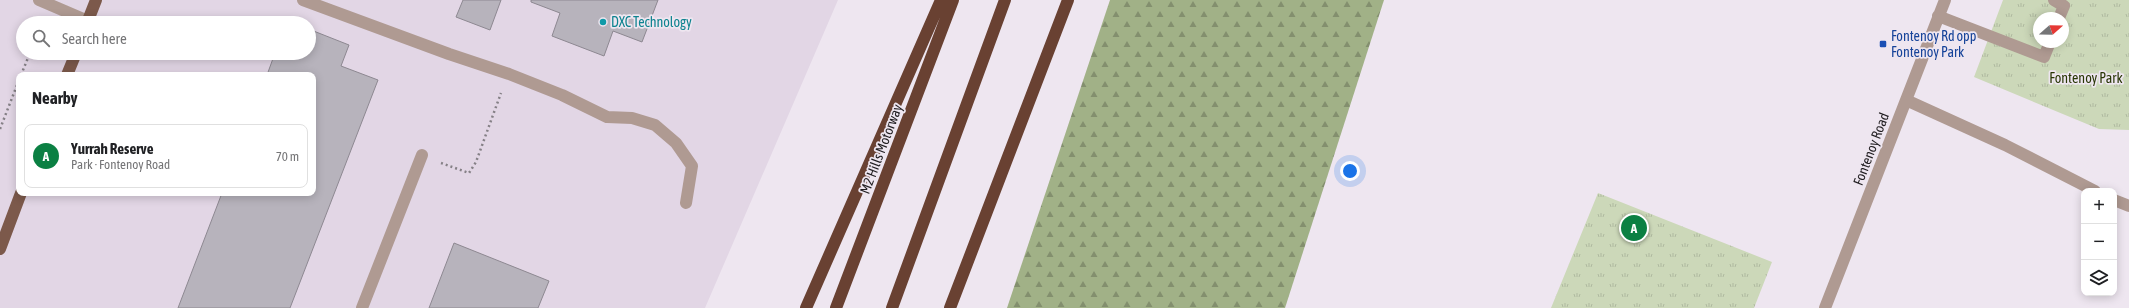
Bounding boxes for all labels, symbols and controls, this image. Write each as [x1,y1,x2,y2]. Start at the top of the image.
north arrow [2033,12,2069,48]
place label: DXC Technology [611,14,692,30]
search box [16,16,316,60]
marker: DXC Technology [598,17,608,27]
icon: search [30,27,52,49]
place label: Fontenoy Rd opp Fontenoy Park [1891,28,1977,60]
text: Search here [62,30,127,47]
marker: Fontenoy Rd opp Fontenoy Park [1878,39,1888,49]
park label: Fontenoy Park [2049,70,2123,86]
text: Nearby [32,88,78,108]
street label: M2 Hills Motorway [857,102,905,196]
street label: Fontenoy Road [1850,110,1892,188]
text: Yurrah Reserve [71,140,153,157]
text: A [43,149,49,164]
text: 70 m [276,149,299,164]
text: Park · Fontenoy Road [71,157,170,172]
your location [1340,161,1360,181]
map controls [2081,188,2117,296]
button: + [2081,188,2117,224]
pin: A [1621,213,1647,243]
button: − [2081,224,2117,260]
button: layers [2081,260,2117,296]

